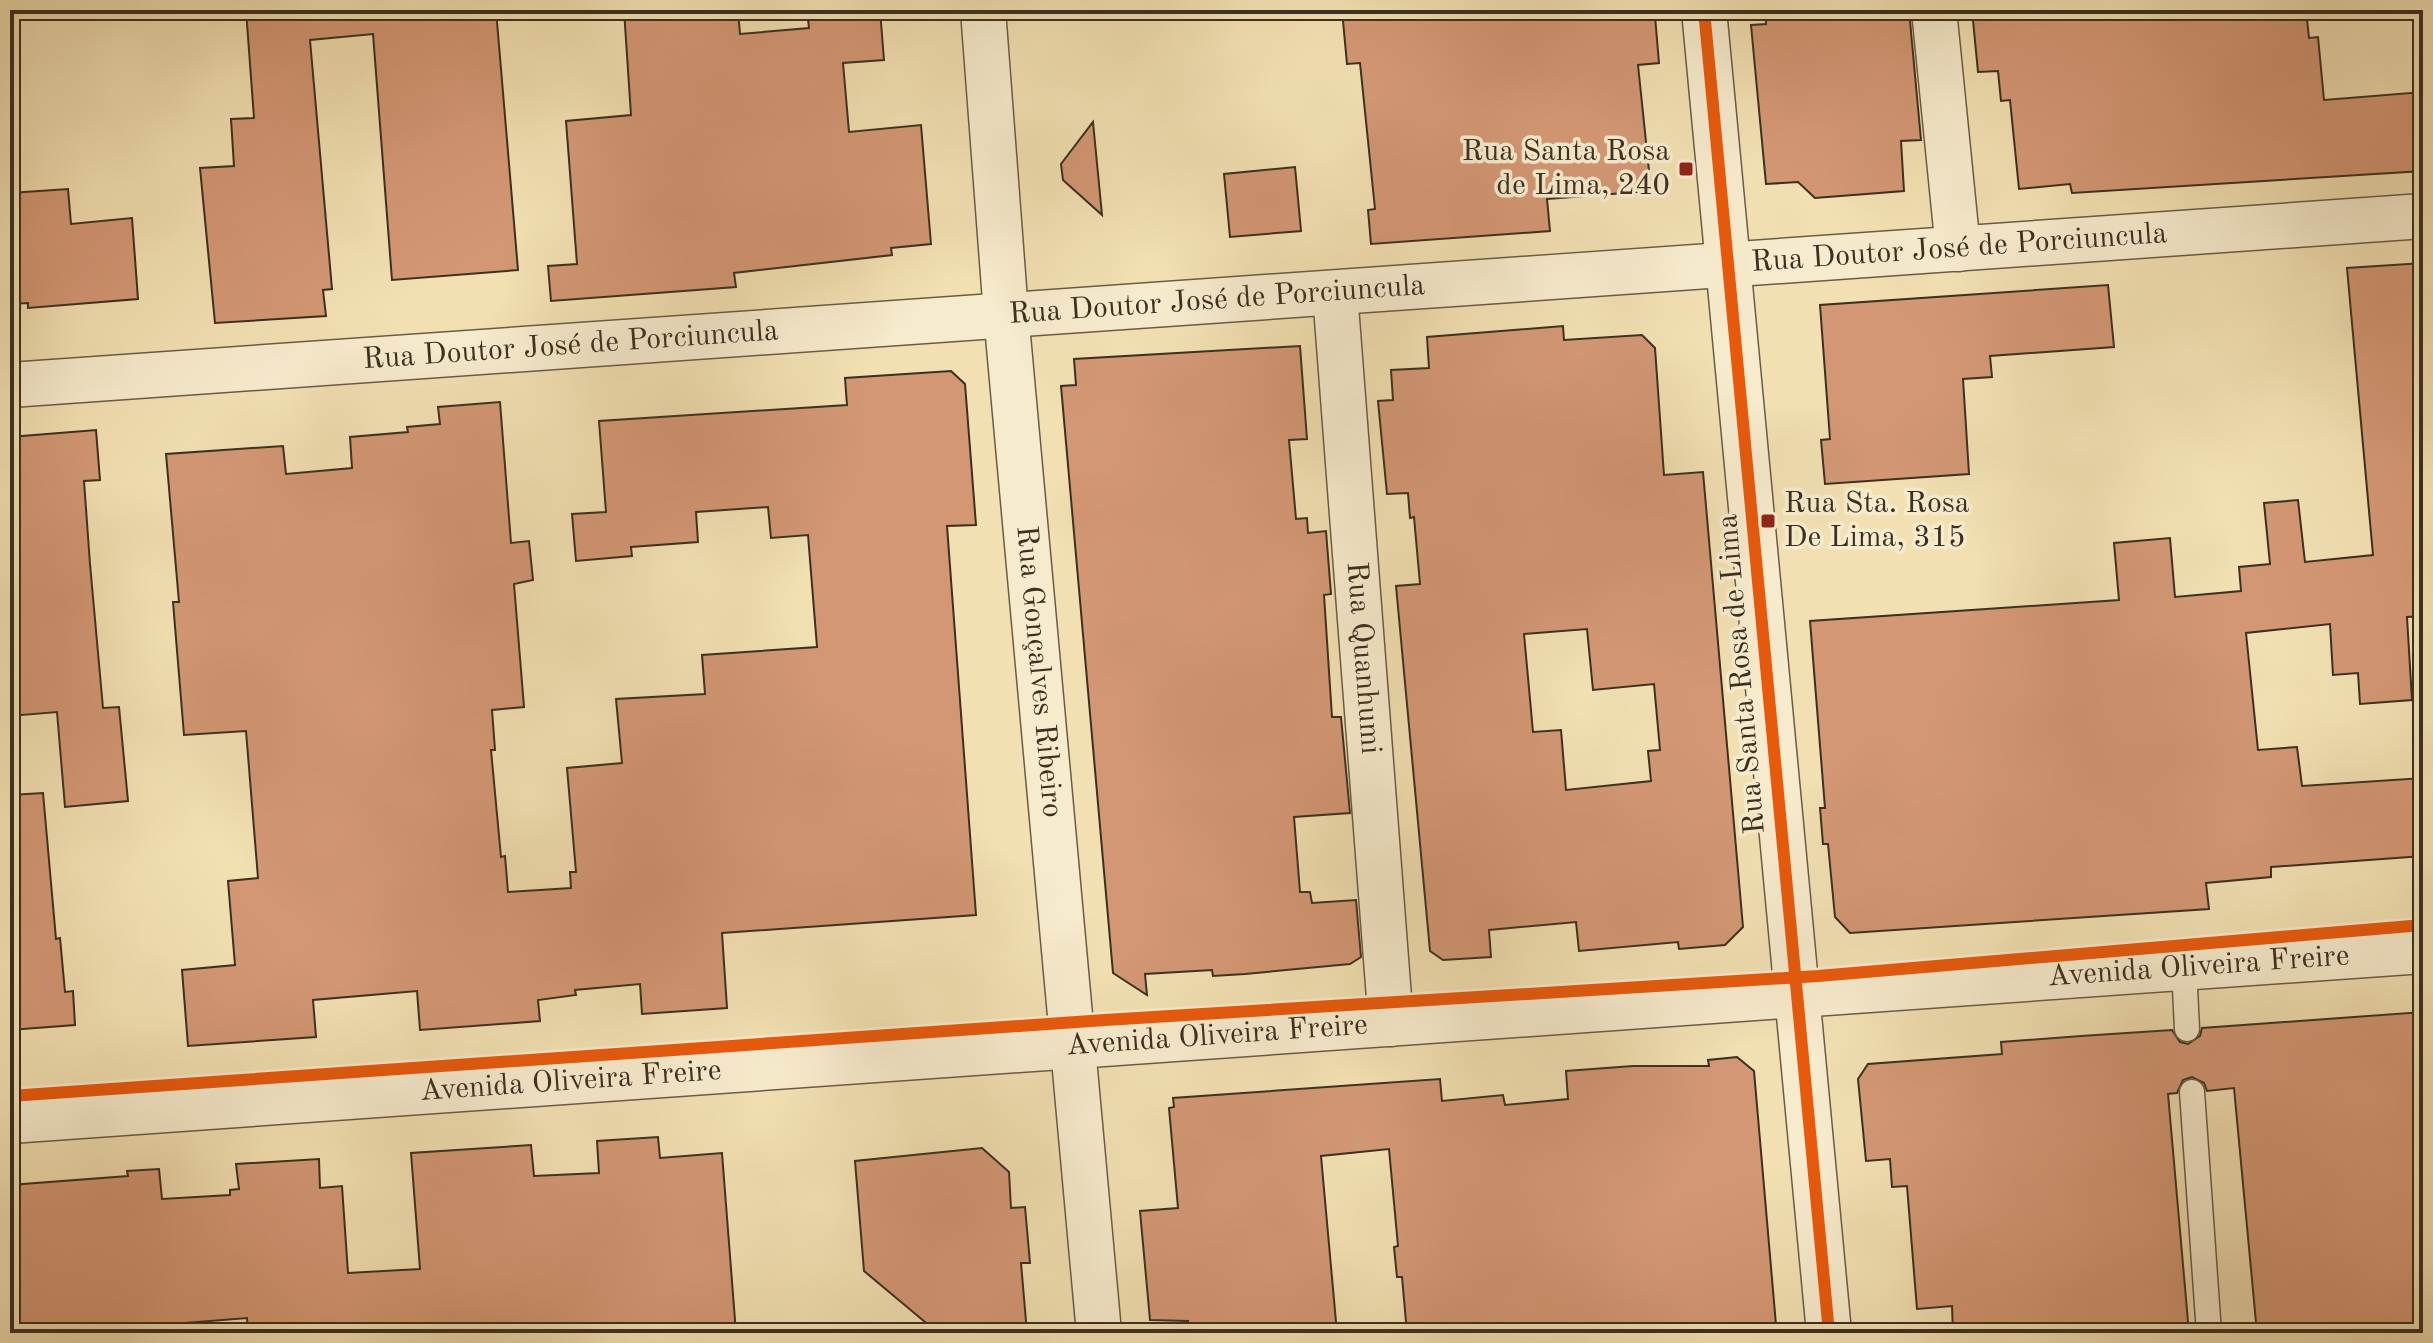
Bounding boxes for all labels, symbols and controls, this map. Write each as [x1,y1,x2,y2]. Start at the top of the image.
place label: Rua Santa Rosa de Lima, 240 [1462,137,1670,201]
marker: Rua Santa Rosa de Lima, 240 [1677,160,1695,178]
street label: Rua Doutor José de Porciuncula [1750,219,2168,278]
street label: Rua Doutor José de Porciuncula [1008,271,1426,330]
street label: Rua Doutor José de Porciuncula [362,316,780,375]
place label: Rua Sta. Rosa De Lima, 315 [1784,489,1970,553]
street label: Rua Santa Rosa de Lima [1713,512,1771,835]
marker: Rua Sta. Rosa De Lima, 315 [1759,512,1777,530]
street label: Rua Gonçalves Ribeiro [1010,524,1067,819]
street label: Rua Quanhumi [1341,561,1385,755]
street label: Avenida Oliveira Freire [2047,941,2350,992]
street label: Avenida Oliveira Freire [1065,1010,1369,1062]
street label: Avenida Oliveira Freire [419,1056,722,1107]

